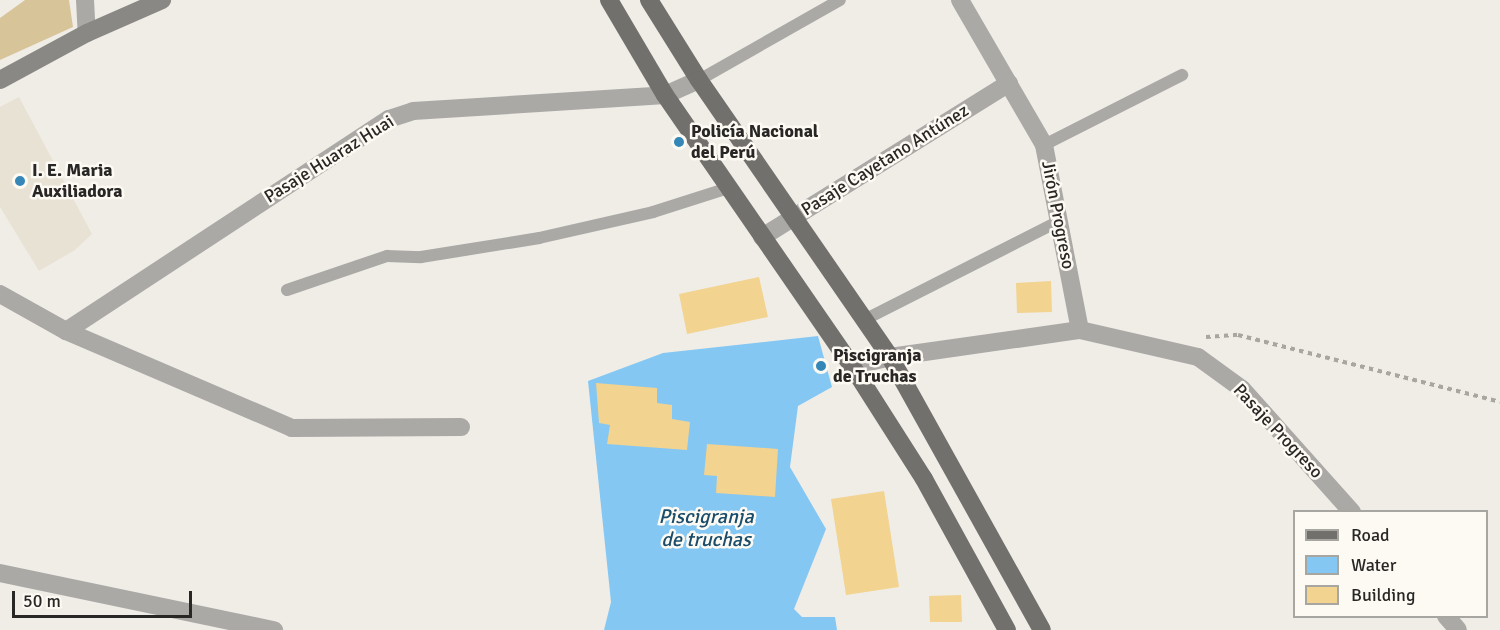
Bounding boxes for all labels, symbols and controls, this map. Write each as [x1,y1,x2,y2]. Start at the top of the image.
street label: Pasaje Cayetano Antúnez [797,100,973,220]
street label: Pasaje Huaraz Huai [260,110,398,208]
place label: Policía Nacional del Perú [691,121,819,164]
marker: Policía Nacional del Perú [672,135,686,149]
street label: Jirón Progreso [1037,159,1079,271]
place label: I. E. Maria Auxiliadora [32,160,123,202]
marker: I. E. Maria Auxiliadora [13,174,27,188]
place label: Piscigranja de Truchas [833,345,921,388]
marker: Piscigranja de Truchas [814,359,828,373]
street label: Pasaje Progreso [1229,379,1327,483]
water label: Piscigranja de truchas [658,504,754,551]
legend [1293,510,1488,618]
text: Road [1351,524,1390,546]
text: Water [1351,554,1396,576]
scale bar [15,579,195,617]
text: Building [1351,584,1415,606]
text: 50 m [23,590,61,612]

